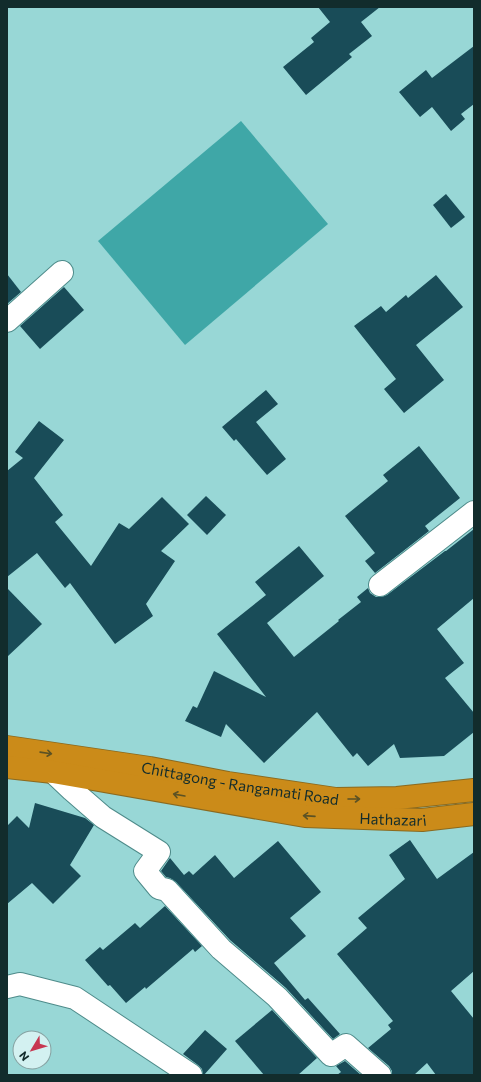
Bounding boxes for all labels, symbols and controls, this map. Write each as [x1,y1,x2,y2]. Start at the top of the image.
one-way arrow [39,749,52,757]
street label: Chittagong - Rangamati Road [140,758,340,808]
one-way arrow [173,790,186,798]
one-way arrow [347,795,360,803]
street label: Hathazari [359,809,427,829]
one-way arrow [303,812,316,819]
north arrow [12,1030,52,1070]
text: N [16,1049,31,1064]

